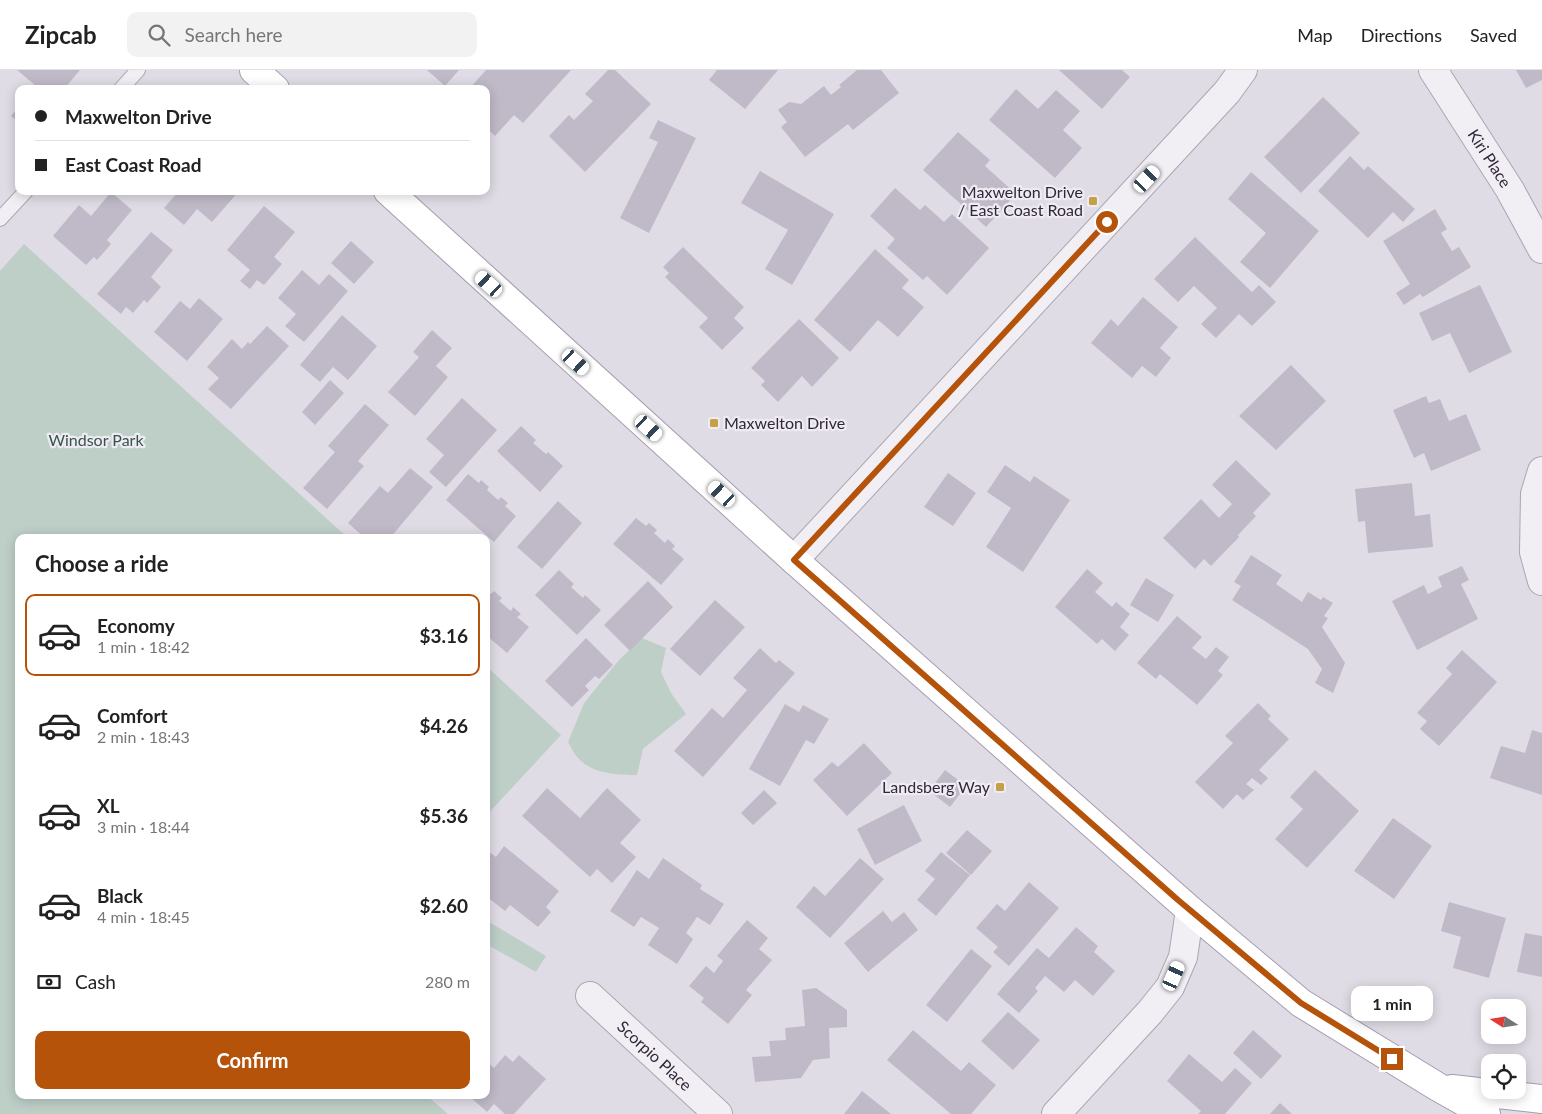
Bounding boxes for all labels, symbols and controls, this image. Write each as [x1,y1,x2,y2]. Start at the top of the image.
search box [127,12,477,57]
text: Zipcab [25,20,97,49]
icon: search [145,21,173,49]
text: Search here [185,23,283,46]
text: Map [1297,24,1333,46]
text: Directions [1361,24,1442,46]
text: Saved [1470,24,1517,46]
text: Maxwelton Drive [65,105,212,128]
street label: Kiri Place [1464,125,1516,191]
text: East Coast Road [65,153,201,176]
car [1131,163,1162,195]
place label: Maxwelton Drive / East Coast Road [958,182,1083,219]
marker: Maxwelton Drive / East Coast Road [1087,195,1099,207]
route start [1096,211,1118,233]
car [472,268,505,300]
car [559,346,592,378]
car [632,412,665,444]
place label: Maxwelton Drive [724,413,845,432]
marker: Maxwelton Drive [708,417,720,429]
park label: Windsor Park [48,430,144,449]
car [705,478,738,510]
text: Choose a ride [35,550,169,577]
icon: car [37,613,82,658]
text: Economy [97,614,175,637]
text: $3.16 [419,624,468,647]
text: 1 min · 18:42 [97,637,190,656]
icon: car [37,703,82,748]
text: Comfort [97,704,168,727]
text: $4.26 [419,714,468,737]
text: 2 min · 18:43 [97,727,190,746]
place label: Landsberg Way [882,777,991,796]
marker: Landsberg Way [994,781,1006,793]
icon: car [37,793,82,838]
text: XL [97,794,120,817]
text: $5.36 [419,804,468,827]
text: 3 min · 18:44 [97,817,190,836]
icon: car [37,883,82,928]
text: Black [97,884,143,907]
text: $2.60 [419,894,468,917]
text: 4 min · 18:45 [97,907,190,926]
car [1161,959,1186,993]
icon: cash [35,968,63,996]
text: Cash [75,970,116,993]
text: 280 m [425,972,470,991]
callout: 1 min [1351,986,1433,1022]
text: 1 min [1372,994,1412,1013]
north arrow [1481,999,1526,1044]
map controls [1481,999,1526,1099]
street label: Scorpio Place [614,1016,696,1094]
button: Confirm [35,1031,470,1089]
route end [1381,1048,1403,1070]
button: locate [1481,1054,1526,1099]

